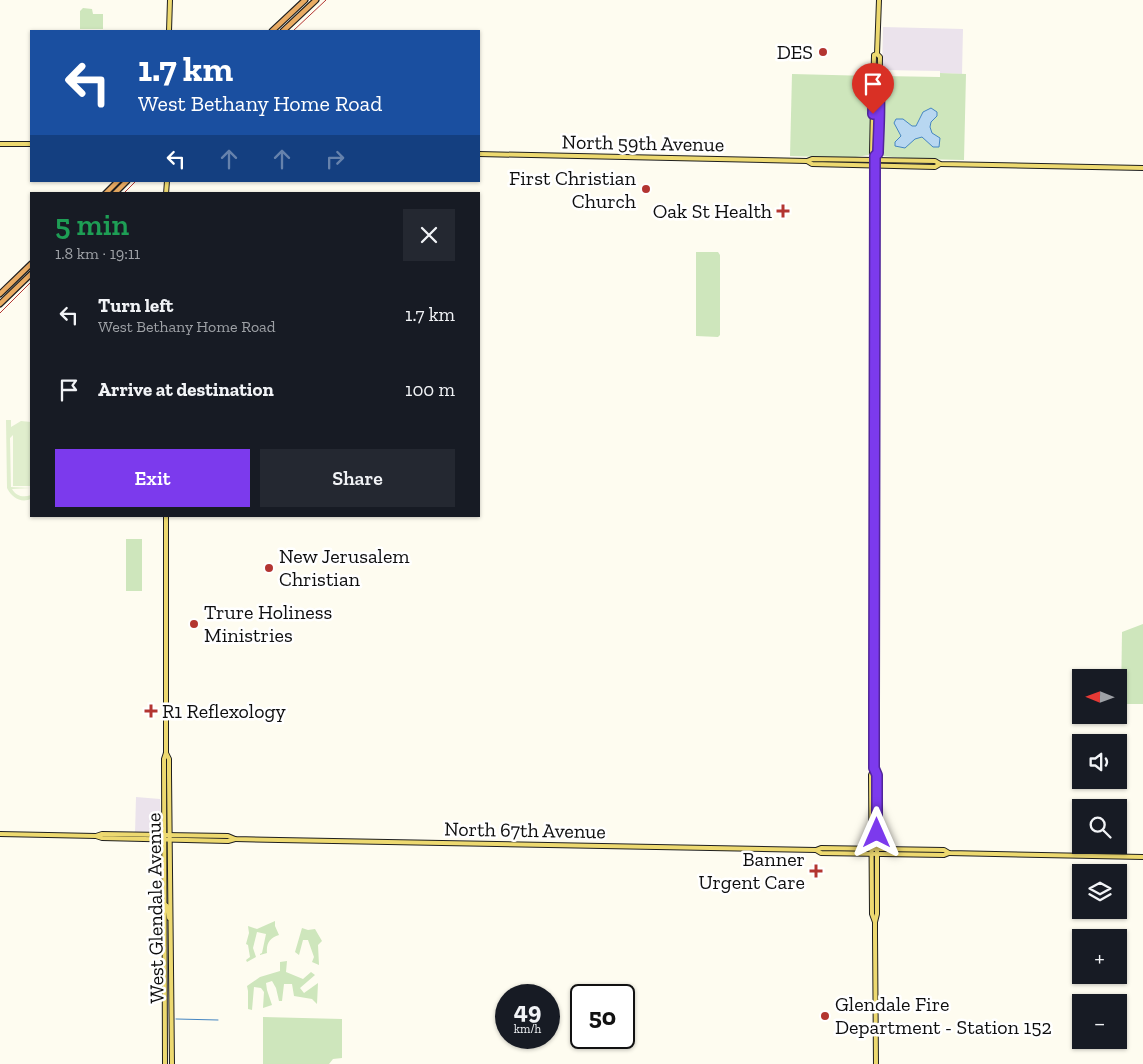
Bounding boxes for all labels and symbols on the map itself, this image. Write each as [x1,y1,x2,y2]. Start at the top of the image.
place label: DES [777,40,813,64]
marker: DES [817,46,829,58]
pin [852,63,894,114]
street label: North 59th Avenue [562,130,724,156]
place label: First Christian Church [509,166,637,213]
marker: First Christian Church [640,183,652,195]
place label: Oak St Health [653,199,773,223]
marker: Oak St Health [776,204,790,218]
place label: New Jerusalem Christian [279,544,410,591]
marker: New Jerusalem Christian [263,562,275,574]
place label: Trure Holiness Ministries [204,600,332,647]
marker: Trure Holiness Ministries [188,618,200,630]
north arrow [1072,669,1128,724]
place label: R1 Reflexology [162,699,286,723]
marker: R1 Reflexology [144,704,158,718]
position arrow [850,806,902,858]
street label: West Glendale Avenue [141,813,169,1003]
street label: North 67th Avenue [444,817,606,843]
place label: Banner Urgent Care [699,847,805,894]
marker: Banner Urgent Care [809,864,823,878]
speed limit sign: 50 [570,984,635,1049]
place label: Glendale Fire Department - Station 152 [835,992,1052,1039]
marker: Glendale Fire Department - Station 152 [819,1010,831,1022]

